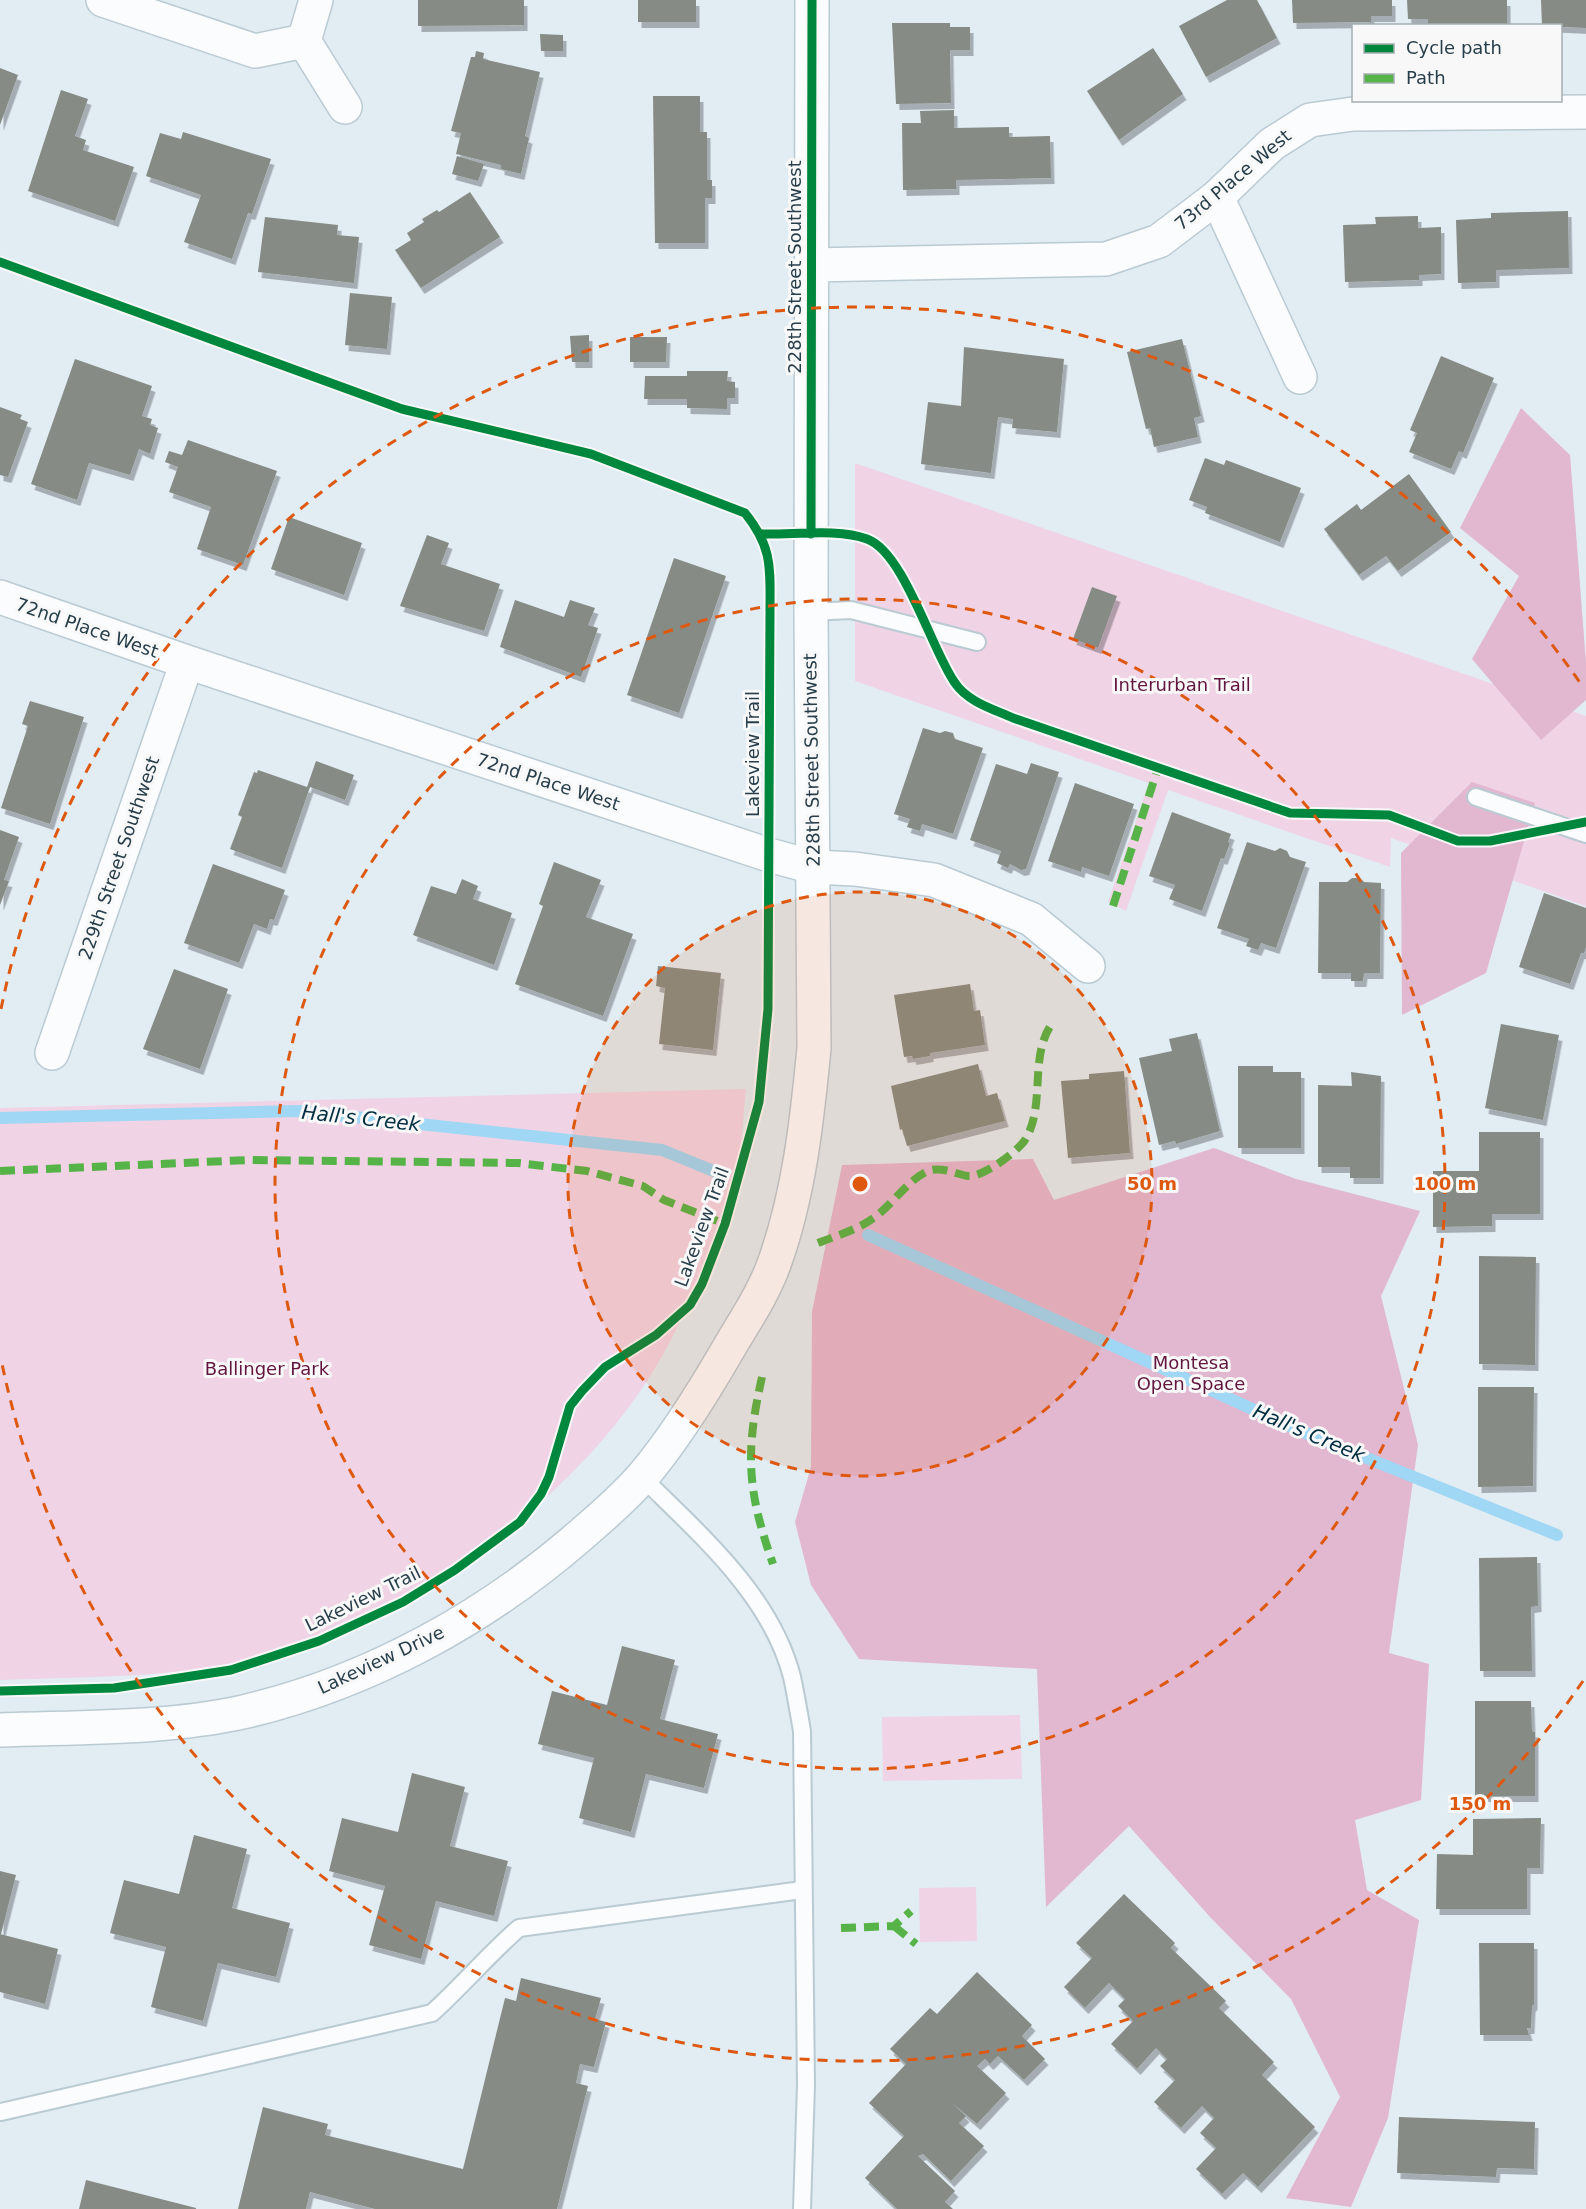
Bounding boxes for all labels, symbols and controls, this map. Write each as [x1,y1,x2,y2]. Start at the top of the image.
legend [1352,24,1562,102]
text: Cycle path [1406,37,1502,58]
text: Path [1406,67,1446,88]
street label: 73rd Place West [1170,125,1295,234]
street label: 228th Street Southwest [784,160,805,374]
street label: 72nd Place West [13,593,161,662]
street label: 228th Street Southwest [799,653,824,867]
park label: Interurban Trail [1113,674,1251,695]
street label: Lakeview Trail [742,691,763,817]
street label: 72nd Place West [474,748,622,815]
street label: 229th Street Southwest [74,753,163,962]
water label: Hall's Creek [301,1100,423,1136]
street label: Lakeview Trail [670,1164,733,1290]
text: 50 m [1127,1173,1177,1194]
text: 100 m [1414,1173,1476,1194]
centre of rings [850,1174,870,1194]
park label: Montesa Open Space [1137,1352,1245,1394]
park label: Ballinger Park [205,1358,330,1379]
water label: Hall's Creek [1250,1399,1370,1468]
street label: Lakeview Trail [302,1562,424,1636]
street label: Lakeview Drive [314,1621,447,1698]
text: 150 m [1449,1793,1511,1814]

